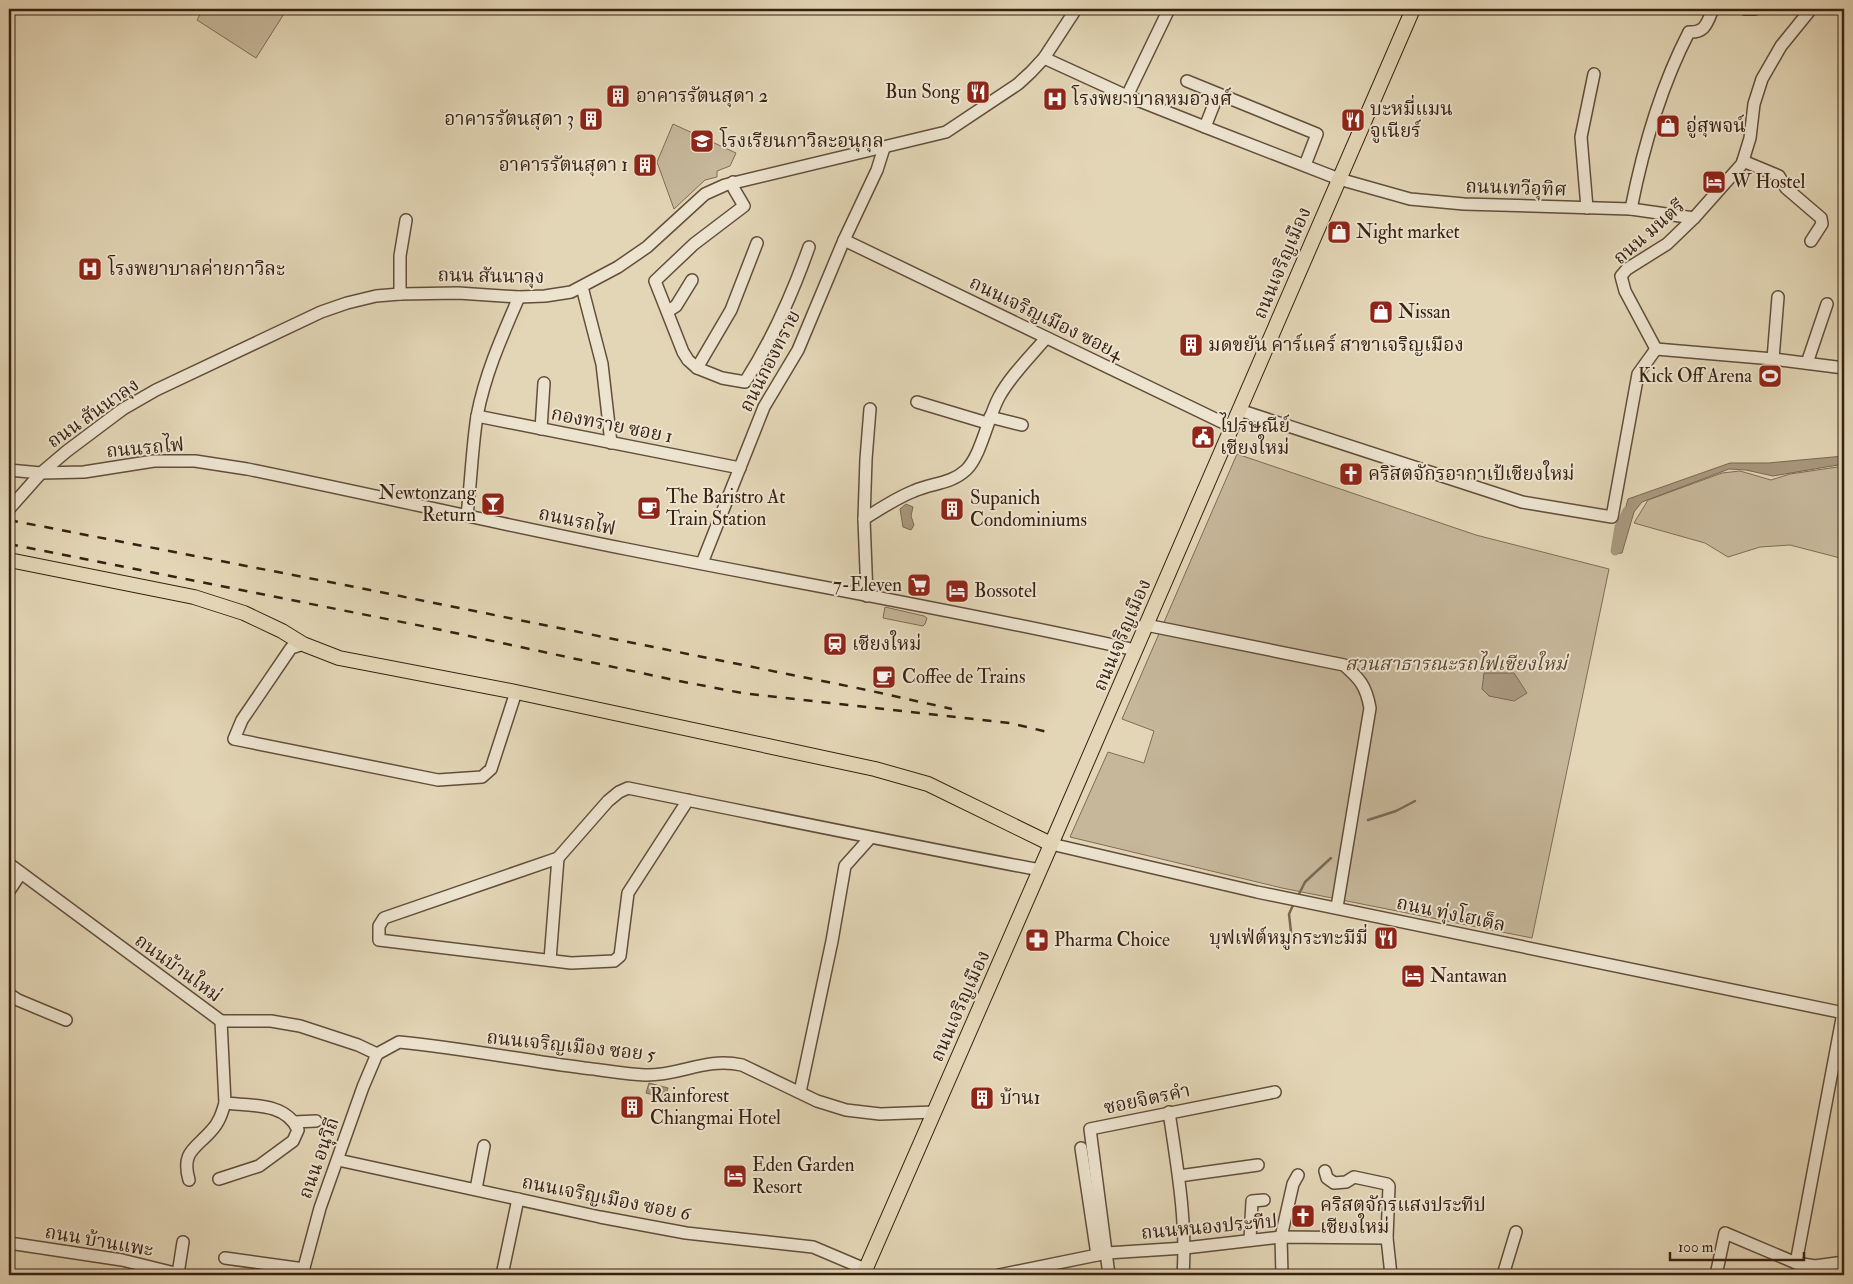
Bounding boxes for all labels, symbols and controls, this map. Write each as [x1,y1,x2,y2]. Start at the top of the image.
restaurant icon: Bun Song [965,79,991,105]
place label: Bun Song [885,80,961,104]
building icon: อาคารรัตนสุดา 2 [605,83,631,109]
place label: อาคารรัตนสุดา 2 [636,84,768,108]
place label: โรงพยาบาลหมอวงศ์ [1071,84,1232,111]
hospital icon: โรงพยาบาลหมอวงศ์ [1042,86,1068,112]
place label: บะหมี่แมน จูเนียร์ [1370,94,1453,143]
building icon: อาคารรัตนสุดา 3 [578,106,604,132]
place label: อาคารรัตนสุดา 3 [444,107,574,131]
restaurant icon: บะหมี่แมน จูเนียร์ [1340,107,1366,133]
shop icon: อู่สุพจน์ [1655,113,1681,139]
place label: อู่สุพจน์ [1686,114,1746,138]
place label: โรงเรียนกาวิละอนุกุล [719,126,884,153]
school or university icon: โรงเรียนกาวิละอนุกุล [689,128,715,154]
building icon: อาคารรัตนสุดา 1 [632,152,658,178]
place label: อาคารรัตนสุดา 1 [499,153,628,177]
hotel icon: W Hostel [1701,169,1727,195]
place label: W Hostel [1731,170,1805,194]
street label: ถนนเทวีอุทิศ [1465,174,1567,202]
street label: ถนน มนตรี [1608,194,1690,270]
street label: ถนนเจริญเมือง [1248,203,1316,323]
shop icon: Night market [1326,219,1352,245]
place label: Night market [1356,220,1460,244]
place label: โรงพยาบาลค่ายกาวิละ [107,254,285,281]
hospital icon: โรงพยาบาลค่ายกาวิละ [77,256,103,282]
street label: ถนน สันนาลุง [437,263,545,289]
street label: ถนนเจริญเมือง ซอย4 [965,270,1127,366]
shop icon: Nissan [1368,299,1394,325]
place label: Nissan [1398,300,1451,324]
street label: ถนนกองทราย [734,306,806,416]
building icon: มดขยัน คาร์แคร์ สาขาเจริญเมือง [1178,332,1204,358]
place label: มดขยัน คาร์แคร์ สาขาเจริญเมือง [1208,333,1464,357]
sports icon: Kick Off Arena [1757,363,1783,389]
place label: Kick Off Arena [1638,364,1752,388]
street label: ถนน สันนาลุง [42,373,144,453]
street label: กองทราย ซอย 1 [549,401,675,449]
place label: ไปรษณีย์ เชียงใหม่ [1219,412,1290,460]
public building icon: ไปรษณีย์ เชียงใหม่ [1190,424,1216,450]
street label: ถนนรถไฟ [105,431,185,463]
place label: คริสตจักรอากาเป้เชียงใหม่ [1368,460,1575,486]
church icon: คริสตจักรอากาเป้เชียงใหม่ [1338,461,1364,487]
place label: Newtonzang Return [379,481,477,527]
place label: The Baristro At Train Station [666,485,785,531]
place label: Supanich Condominiums [970,486,1087,532]
bar icon: Newtonzang Return [480,491,506,517]
cafe icon: The Baristro At Train Station [636,495,662,521]
building icon: Supanich Condominiums [939,496,965,522]
street label: ถนนรถไฟ [536,499,618,541]
supermarket icon: 7-Eleven [906,572,932,598]
place label: 7-Eleven [833,573,902,597]
street label: ถนนเจริญเมือง [1088,575,1156,695]
hotel icon: Bossotel [944,578,970,604]
place label: Bossotel [974,579,1037,603]
place label: เชียงใหม่ [852,630,921,656]
station icon: เชียงใหม่ [822,631,848,657]
park label: สวนสาธารณะรถไฟเชียงใหม่ [1345,650,1570,676]
cafe icon: Coffee de Trains [871,664,897,690]
place label: Coffee de Trains [902,665,1025,689]
street label: ถนน ทุ่งโฮเต็ล [1394,888,1508,937]
place label: บุฟเฟ่ต์หมูกระทะมีมี่ [1209,923,1368,950]
restaurant icon: บุฟเฟ่ต์หมูกระทะมีมี่ [1373,925,1399,951]
street label: ถนนบ้านใหม่ [130,927,227,1008]
pharmacy icon: Pharma Choice [1024,927,1050,953]
place label: Pharma Choice [1054,928,1170,952]
street label: ถนนเจริญเมือง [925,946,995,1066]
hotel icon: Nantawan [1400,963,1426,989]
place label: Nantawan [1430,964,1507,988]
street label: ถนนเจริญเมือง ซอย 5 [485,1025,657,1067]
street label: ซอยจิตรคำ [1102,1078,1192,1120]
place label: Rainforest Chiangmai Hotel [650,1084,781,1130]
building icon: บ้าน1 [969,1085,995,1111]
place label: บ้าน1 [1000,1086,1041,1110]
building icon: Rainforest Chiangmai Hotel [619,1094,645,1120]
street label: ถนน อนุวิถี [293,1114,345,1202]
place label: Eden Garden Resort [752,1153,855,1199]
hotel icon: Eden Garden Resort [722,1163,748,1189]
street label: ถนนเจริญเมือง ซอย 6 [520,1170,694,1226]
place label: คริสตจักรแสงประทีป เชียงใหม่ [1320,1193,1486,1239]
church icon: คริสตจักรแสงประทีป เชียงใหม่ [1290,1203,1316,1229]
street label: ถนนหนองประทีป [1140,1209,1278,1245]
street label: ถนน บ้านแพะ [43,1220,155,1262]
scale bar [1670,1229,1804,1261]
text: 100 m [1678,1238,1714,1257]

